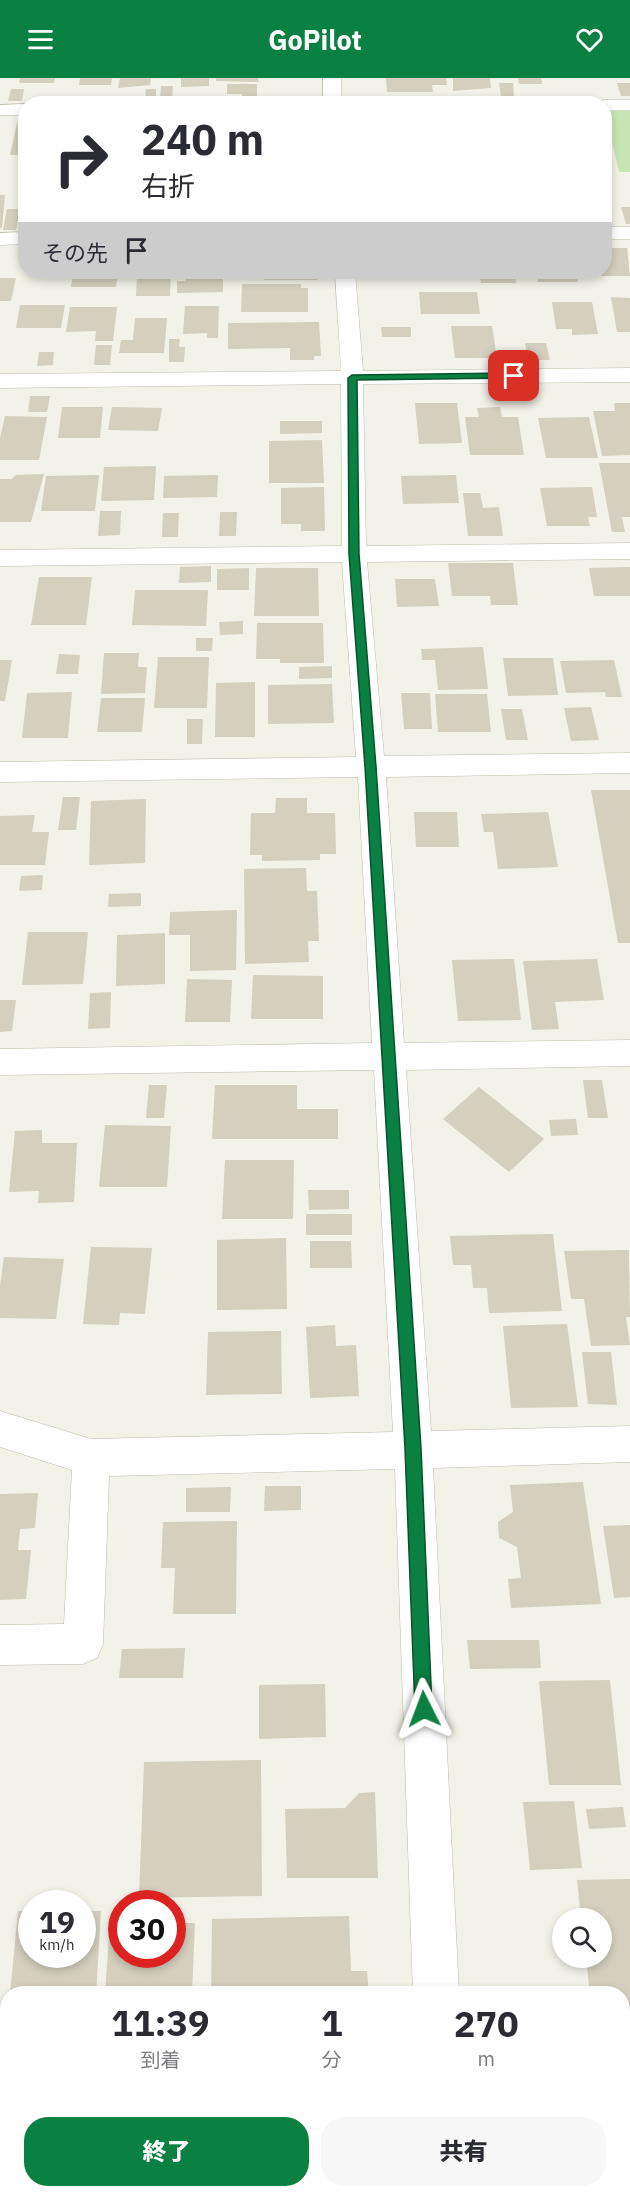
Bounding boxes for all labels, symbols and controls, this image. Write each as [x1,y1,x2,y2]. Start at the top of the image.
text: GoPilot [268,22,362,57]
icon: menu [24,23,57,56]
icon: heart [573,23,606,56]
text: 240 m [141,112,264,167]
icon: right [42,120,120,198]
text: 右折 [141,168,195,203]
icon: arrive [120,234,153,267]
text: その先 [42,238,108,267]
pin [488,350,539,401]
icon: arrive [497,359,530,392]
position arrow [392,1677,456,1741]
speed limit sign: 30 [108,1890,186,1968]
text: 19 [39,1902,75,1941]
map controls [552,1908,612,1968]
button: search [552,1908,612,1968]
text: km/h [39,1935,75,1954]
text: 11:39 [111,1999,210,2046]
text: 1 [321,1999,343,2046]
text: 270 [454,2000,519,2047]
text: m [478,2045,495,2072]
text: 到着 [140,2046,180,2073]
text: 分 [322,2046,342,2073]
button: 終了 [24,2117,309,2186]
button: 共有 [321,2117,606,2186]

